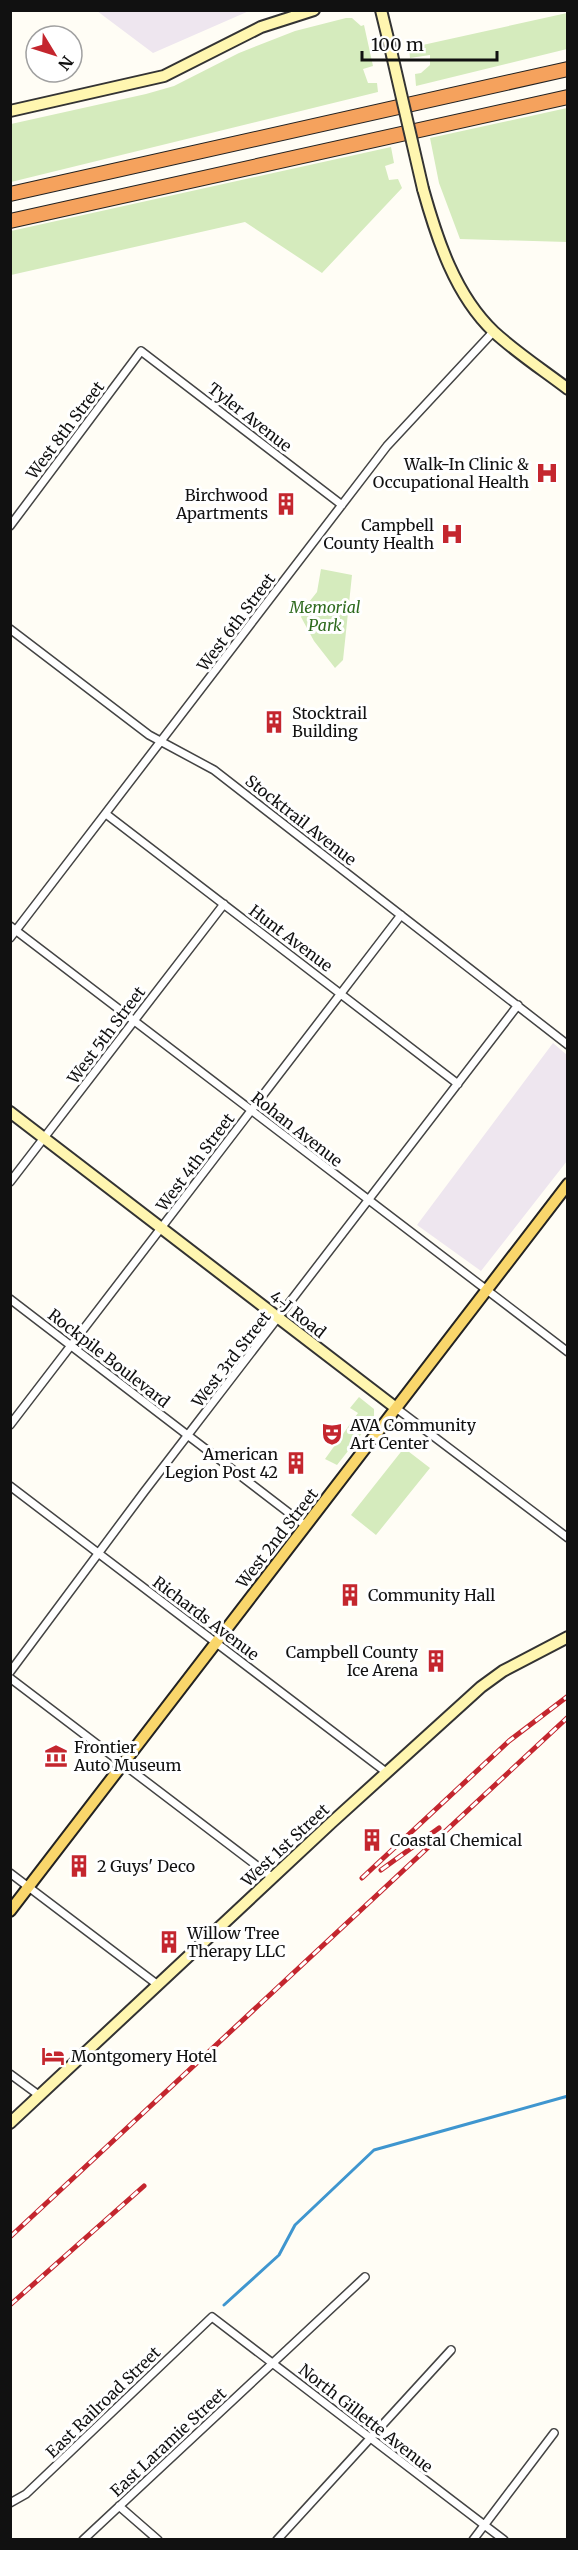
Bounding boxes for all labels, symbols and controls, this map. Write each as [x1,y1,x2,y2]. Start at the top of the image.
north arrow [24,24,84,84]
scale bar [362,24,497,62]
text: 100 m [371,33,424,56]
text: N [54,52,78,75]
street label: West 8th Street [21,376,109,484]
street label: Tyler Avenue [204,378,296,456]
place label: Walk-In Clinic & Occupational Health [373,454,529,492]
hospital icon: Walk-In Clinic & Occupational Health [534,460,560,486]
place label: Birchwood Apartments [175,485,268,523]
building icon: Birchwood Apartments [273,491,299,517]
place label: Campbell County Health [324,515,434,553]
hospital icon: Campbell County Health [439,521,465,547]
street label: West 6th Street [192,568,280,676]
park label: Memorial Park [288,597,361,635]
place label: Stocktrail Building [292,703,367,741]
building icon: Stocktrail Building [261,709,287,735]
street label: Stocktrail Avenue [242,771,360,869]
street label: Hunt Avenue [245,900,337,976]
street label: West 5th Street [62,982,150,1088]
street label: Rohan Avenue [248,1087,346,1171]
street label: West 4th Street [151,1108,239,1216]
street label: 4-J Road [266,1286,330,1342]
street label: Rockpile Boulevard [44,1304,174,1412]
street label: West 3rd Street [187,1306,275,1412]
place label: AVA Community Art Center [349,1415,477,1453]
theatre icon: AVA Community Art Center [319,1421,345,1447]
place label: American Legion Post 42 [165,1444,278,1482]
building icon: American Legion Post 42 [283,1450,309,1476]
street label: West 2nd Street [231,1484,323,1593]
street label: Richards Avenue [149,1572,263,1664]
building icon: Community Hall [337,1582,363,1608]
place label: Community Hall [368,1585,495,1605]
place label: Campbell County Ice Arena [286,1642,419,1680]
building icon: Campbell County Ice Arena [423,1648,449,1674]
place label: Frontier Auto Museum [73,1737,181,1775]
museum icon: Frontier Auto Museum [43,1743,69,1769]
street label: West 1st Street [236,1799,333,1891]
building icon: Coastal Chemical [359,1827,385,1853]
place label: Coastal Chemical [390,1830,522,1850]
building icon: 2 Guys' Deco [66,1853,92,1879]
place label: 2 Guys' Deco [97,1856,195,1876]
place label: Willow Tree Therapy LLC [186,1923,286,1961]
building icon: Willow Tree Therapy LLC [156,1929,182,1955]
hotel icon: Montgomery Hotel [40,2043,66,2069]
place label: Montgomery Hotel [71,2046,217,2066]
street label: East Railroad Street [42,2342,165,2462]
street label: North Gillette Avenue [295,2359,437,2477]
street label: East Laramie Street [106,2383,230,2501]

